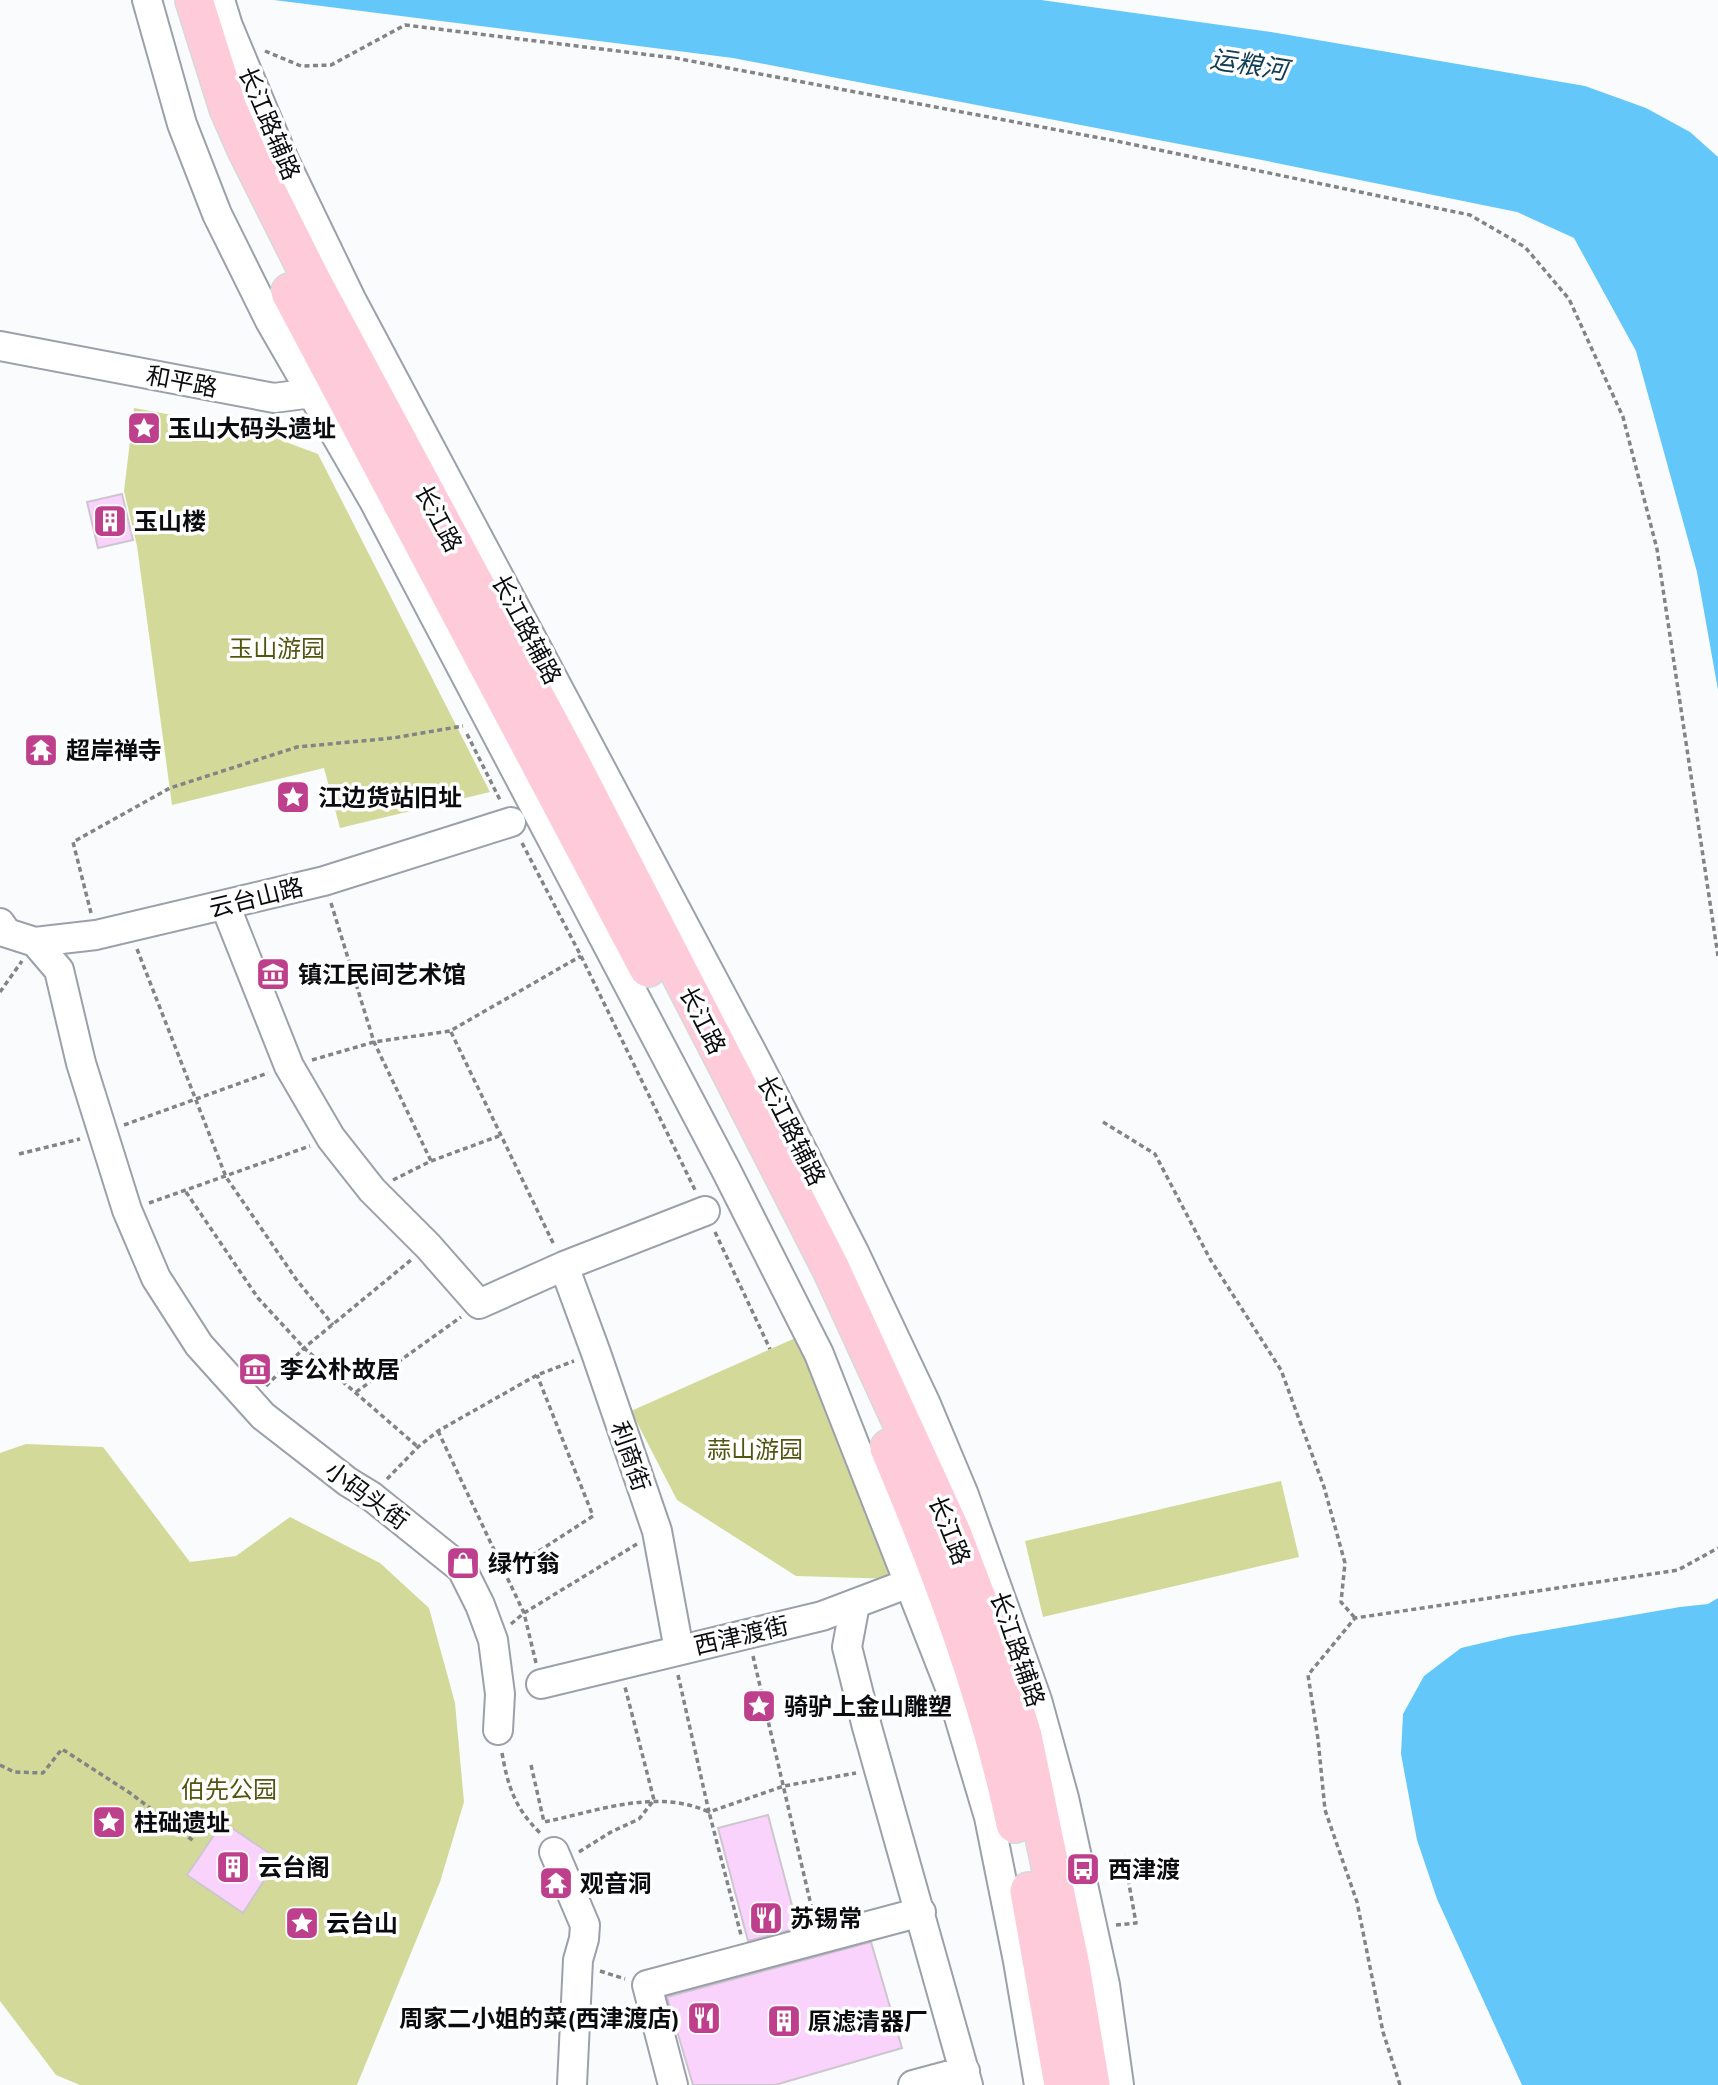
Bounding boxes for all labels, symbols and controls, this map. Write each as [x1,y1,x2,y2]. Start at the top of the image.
water label: 运粮河 [1208,42,1295,87]
street label: 长江路辅路 [233,62,307,184]
street label: 和平路 [144,359,220,403]
place icon: 玉山大码头遗址 [125,409,163,447]
place label: 玉山大码头遗址 [168,413,336,443]
street label: 长江路 [409,479,469,557]
building icon: 玉山楼 [91,502,129,540]
place label: 玉山楼 [134,506,206,536]
street label: 长江路辅路 [486,569,568,689]
park label: 玉山游园 [229,633,325,663]
temple icon: 超岸禅寺 [22,731,60,769]
place label: 超岸禅寺 [66,735,162,765]
place icon: 江边货站旧址 [274,778,312,816]
place label: 江边货站旧址 [318,782,462,812]
street label: 云台山路 [206,871,306,923]
museum icon: 镇江民间艺术馆 [254,955,292,993]
place label: 镇江民间艺术馆 [298,959,466,989]
street label: 长江路 [673,981,733,1059]
street label: 长江路辅路 [751,1070,833,1190]
museum icon: 李公朴故居 [236,1350,274,1388]
place label: 李公朴故居 [280,1354,400,1384]
street label: 利商街 [605,1417,657,1495]
park label: 蒜山游园 [707,1434,803,1464]
street label: 小码头街 [319,1455,415,1535]
street label: 长江路 [923,1491,977,1569]
shop icon: 绿竹翁 [444,1544,482,1582]
place label: 绿竹翁 [488,1548,560,1578]
street label: 长江路辅路 [984,1587,1052,1711]
street label: 西津渡街 [691,1610,791,1660]
place icon: 骑驴上金山雕塑 [740,1687,778,1725]
place label: 骑驴上金山雕塑 [784,1691,952,1721]
park label: 伯先公园 [181,1774,277,1804]
place icon: 柱础遗址 [90,1803,128,1841]
place label: 柱础遗址 [134,1807,230,1837]
building icon: 云台阁 [214,1848,252,1886]
bus stop icon: 西津渡 [1064,1850,1102,1888]
place label: 云台阁 [258,1852,330,1882]
place label: 西津渡 [1108,1854,1180,1884]
temple icon: 观音洞 [537,1864,575,1902]
place label: 观音洞 [580,1868,652,1898]
restaurant icon: 苏锡常 [747,1899,785,1937]
place label: 苏锡常 [790,1903,862,1933]
place icon: 云台山 [283,1904,321,1942]
place label: 云台山 [326,1908,398,1938]
restaurant icon: 周家二小姐的菜(西津渡店) [685,1999,723,2037]
building icon: 原滤清器厂 [765,2002,803,2040]
place label: 周家二小姐的菜(西津渡店) [399,2003,680,2033]
place label: 原滤清器厂 [808,2006,928,2036]

